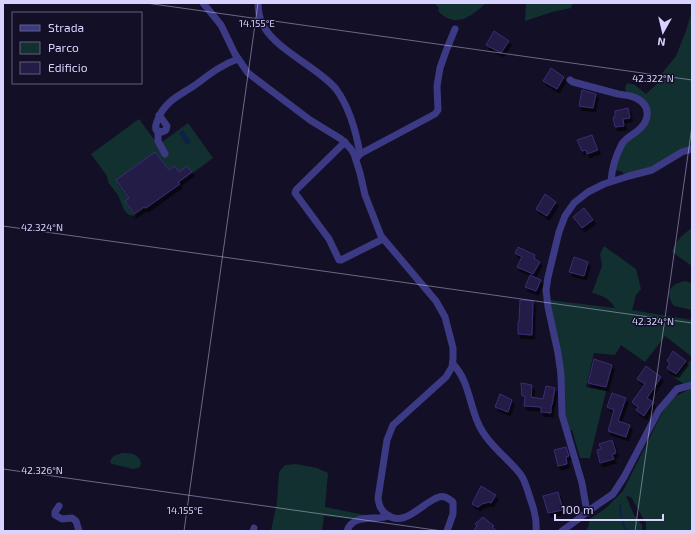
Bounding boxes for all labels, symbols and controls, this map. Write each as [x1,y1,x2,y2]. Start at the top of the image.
legend [12,12,142,84]
north arrow [643,12,683,52]
text: 14.155°E [239,17,275,29]
text: Strada [48,20,84,34]
text: N [657,35,666,49]
text: Parco [48,40,79,54]
text: Edificio [48,60,88,74]
text: 42.322°N [632,72,674,84]
text: 42.324°N [21,221,63,233]
text: 42.324°N [632,315,674,327]
text: 42.326°N [21,464,63,476]
scale bar [555,496,663,522]
text: 100 m [561,502,593,516]
text: 14.155°E [167,504,203,516]

